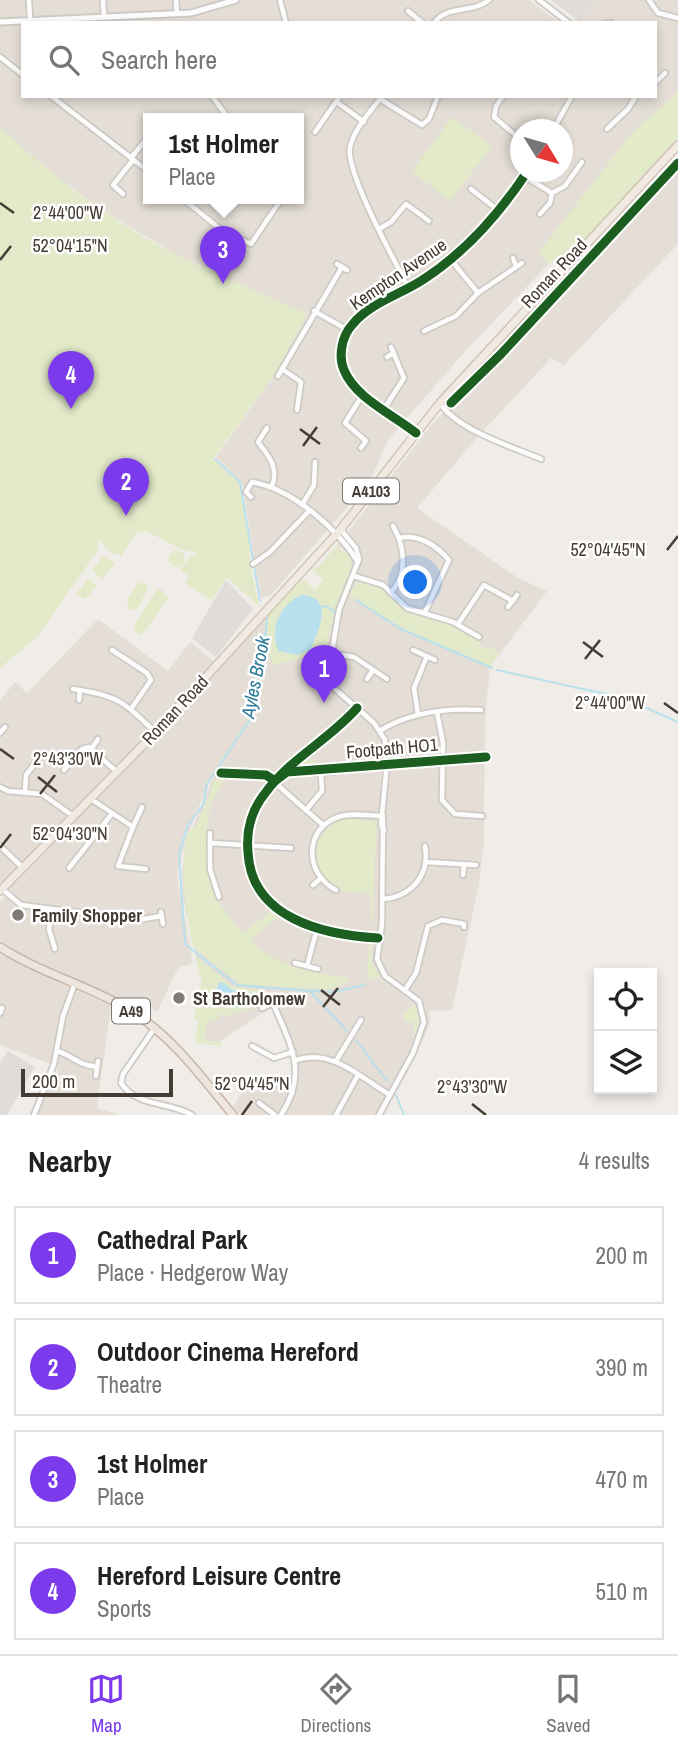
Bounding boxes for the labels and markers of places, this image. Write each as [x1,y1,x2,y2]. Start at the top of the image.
pin: 3 [200,226,246,284]
pin: 4 [48,351,94,409]
pin: 2 [103,458,149,516]
pin: 1 [301,645,347,703]
place label: Family Shopper [32,903,142,928]
marker: Family Shopper [10,907,26,923]
place label: St Bartholomew [193,986,306,1011]
marker: St Bartholomew [171,990,187,1006]

